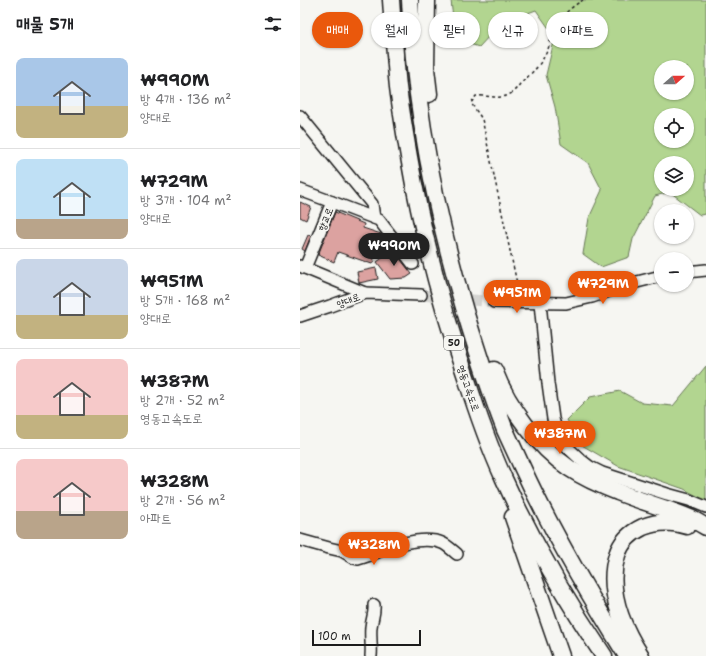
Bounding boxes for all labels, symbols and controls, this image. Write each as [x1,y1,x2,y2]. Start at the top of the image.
chip: 매매 [312,12,363,48]
chip: 월세 [371,12,421,48]
chip: 필터 [429,12,480,48]
chip: 신규 [488,12,538,48]
chip: 아파트 [546,12,608,48]
text: 매물 5개 [16,13,74,35]
icon: filters [262,13,284,35]
north arrow [654,60,694,100]
map controls [654,60,694,292]
text: ₩990M [140,69,209,91]
icon: home [48,74,96,122]
text: 방 4개 · 136 m² [140,91,231,108]
button: locate [654,108,694,148]
text: 양대로 [140,109,171,126]
button: layers [654,156,694,196]
text: ₩729M [140,170,208,192]
icon: home [48,175,96,223]
text: 방 3개 · 104 m² [140,192,232,209]
button: + [654,204,694,244]
street label: 향교로 [315,206,336,233]
text: 양대로 [140,210,171,227]
pin: ₩990M [366,233,422,267]
text: ₩990M [367,237,421,254]
button: − [654,252,694,292]
text: ₩951M [140,270,204,292]
pin: ₩729M [575,271,631,305]
icon: home [48,275,96,323]
text: ₩729M [577,275,629,292]
pin: ₩951M [489,280,545,314]
text: ₩951M [493,284,541,301]
street label: 양대로 [335,290,362,311]
text: 방 5개 · 168 m² [140,292,230,309]
text: 양대로 [140,310,171,327]
road number: 50 [444,336,464,350]
street label: 영동고속도로 [455,363,483,413]
text: ₩387M [140,370,209,392]
icon: home [48,375,96,423]
text: 방 2개 · 52 m² [140,392,225,409]
text: 영동고속도로 [140,410,203,427]
pin: ₩387M [532,421,588,455]
text: ₩387M [534,425,587,442]
text: ₩328M [140,470,209,492]
icon: home [48,475,96,523]
text: 방 2개 · 56 m² [140,492,225,509]
text: 아파트 [140,510,171,527]
pin: ₩328M [346,532,402,566]
text: ₩328M [348,536,400,553]
scale bar [312,628,421,647]
text: 100 m [318,629,351,644]

